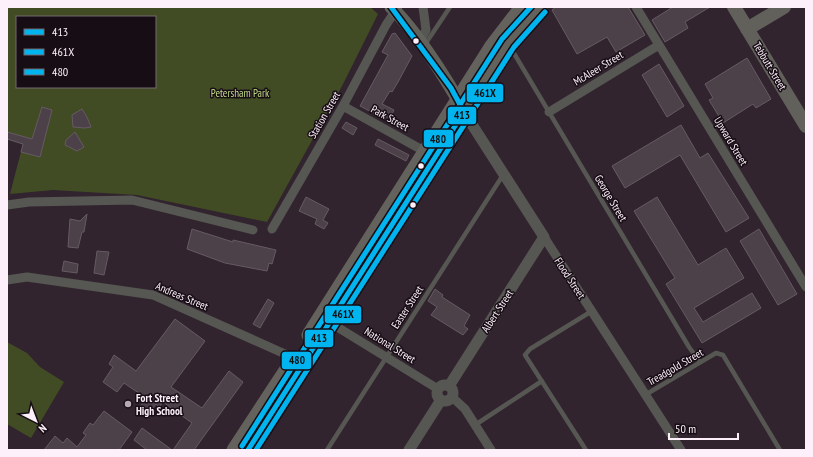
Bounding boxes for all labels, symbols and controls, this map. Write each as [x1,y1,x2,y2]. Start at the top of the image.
legend [16,16,156,88]
text: 413 [52,24,68,39]
unlabelled marker [411,36,421,46]
street label: Tebbutt Street [750,39,790,93]
text: 461X [52,44,74,59]
street label: McAleer Street [570,48,626,88]
text: 480 [52,64,68,79]
line badge: 461X [466,83,504,103]
park label: Petersham Park [211,86,270,100]
text: 461X [474,86,496,100]
street label: Station Street [305,89,343,141]
street label: Park Street [369,102,411,134]
line badge: 413 [447,106,477,125]
text: 413 [454,108,470,122]
street label: Upward Street [711,114,751,168]
line badge: 480 [423,129,454,148]
text: 480 [430,132,446,146]
unlabelled marker [416,161,426,171]
street label: George Street [592,172,630,224]
unlabelled marker [408,200,418,210]
street label: Flood Street [551,255,589,301]
street label: Andreas Street [154,279,210,313]
street label: Easter Street [388,283,426,331]
street label: Albert Street [478,287,516,335]
line badge: 461X [324,305,362,324]
text: 461X [332,307,354,321]
street label: National Street [362,324,418,366]
line badge: 413 [304,329,334,348]
text: 413 [311,331,327,345]
street label: Treadgold Street [644,345,706,389]
line badge: 480 [281,351,312,370]
text: 480 [289,353,305,367]
place label: Fort Street High School [136,391,183,418]
marker: Fort Street High School [123,399,133,409]
north arrow [16,401,56,441]
scale bar [669,415,738,441]
text: N [36,421,50,436]
text: 50 m [675,421,696,436]

